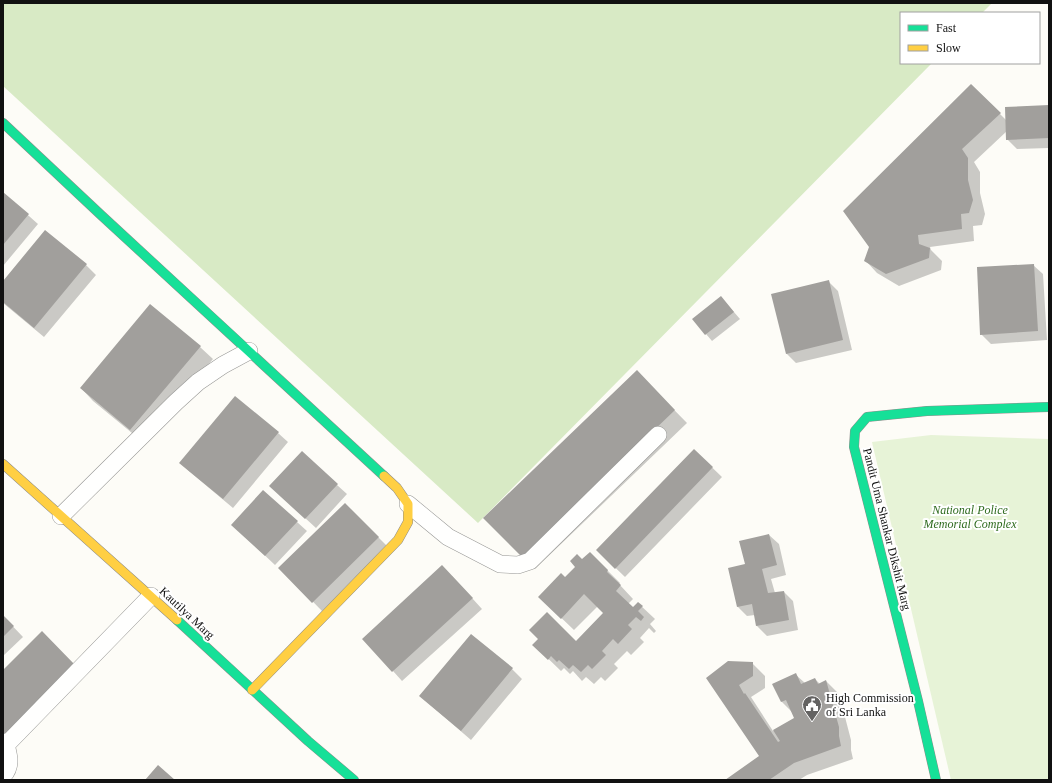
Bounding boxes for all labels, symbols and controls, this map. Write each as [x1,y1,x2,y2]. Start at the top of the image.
legend [900,12,1040,64]
text: Fast [936,21,957,35]
text: Slow [936,41,961,55]
street label: Pandit Uma Shankar Dikshit Marg [860,447,914,611]
park label: National Police Memorial Complex [923,503,1017,531]
street label: Kautilya Marg [157,584,217,642]
place label: High Commission of Sri Lanka [826,691,914,719]
public building icon: High Commission of Sri Lanka [801,694,823,722]

